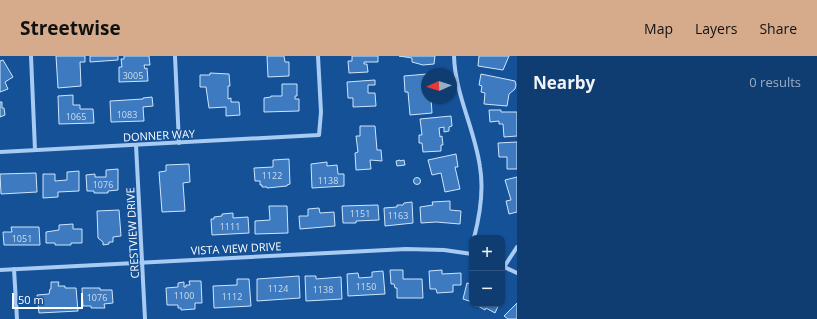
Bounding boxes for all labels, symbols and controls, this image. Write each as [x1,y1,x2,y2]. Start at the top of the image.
text: Streetwise [20,15,121,41]
text: Map [644,19,673,38]
text: Layers [695,19,737,38]
text: Share [759,19,797,38]
north arrow [421,68,457,104]
house number: 3005 [123,69,143,82]
text: Nearby [533,71,595,94]
text: 0 results [749,73,801,91]
house number: 1083 [117,108,137,121]
house number: 1065 [66,110,86,123]
street label: DONNER WAY [123,126,196,144]
house number: 1122 [262,169,282,182]
house number: 1138 [318,174,338,187]
house number: 1076 [93,178,113,191]
street label: CRESTVIEW DRIVE [122,187,142,279]
house number: 1151 [350,207,370,220]
house number: 1163 [388,209,408,222]
house number: 1111 [220,220,240,233]
house number: 1051 [12,232,32,245]
map controls [469,235,505,307]
button: + [469,235,505,271]
street label: VISTA VIEW DRIVE [190,238,282,258]
button: − [469,271,505,307]
house number: 1150 [356,280,376,293]
house number: 1124 [268,282,288,295]
house number: 1138 [313,283,333,296]
house number: 1100 [174,289,194,302]
house number: 1112 [222,290,242,303]
scale bar [12,291,83,310]
house number: 1076 [87,291,107,304]
text: 50 m [18,292,44,307]

